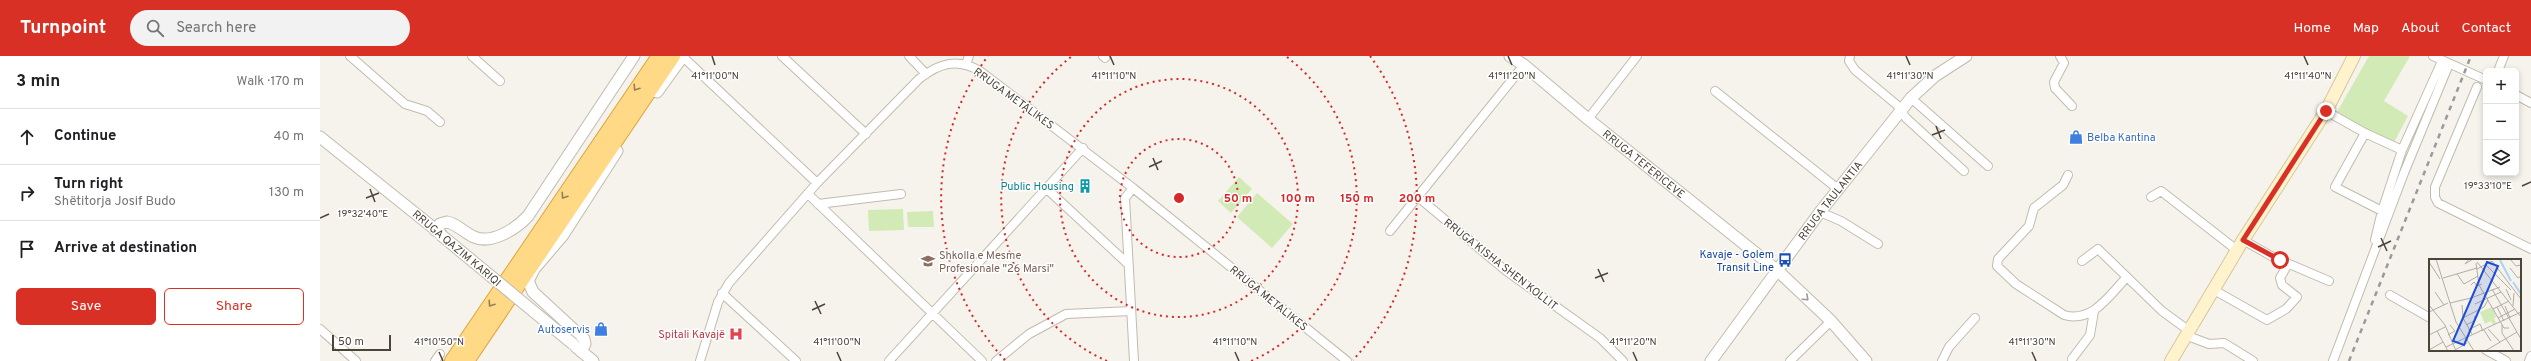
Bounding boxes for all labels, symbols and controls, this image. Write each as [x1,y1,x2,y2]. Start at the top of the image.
search box [130,10,410,46]
text: Turnpoint [20,16,106,40]
icon: search [144,17,166,39]
text: Search here [176,19,256,38]
text: Home [2294,20,2331,37]
text: Map [2353,20,2379,37]
text: About [2401,20,2440,37]
text: Contact [2462,20,2511,37]
street label: RRUGA METALIKES [970,65,1057,133]
map controls [2483,68,2519,176]
button: + [2483,68,2519,104]
text: 41°11'00"N [691,70,739,83]
text: 41°11'10"N [1092,70,1136,83]
text: 41°11'20"N [1488,70,1536,83]
text: 41°11'30"N [1886,70,1934,83]
text: 41°11'40"N [2284,70,2332,83]
text: 3 min [16,71,60,93]
text: Walk · 170 m [237,74,304,90]
one-way arrow [633,84,641,91]
route end [2317,102,2335,120]
button: − [2483,104,2519,140]
icon: ahead [16,126,38,148]
text: Continue [54,127,116,146]
street label: RRUGA TEFERICEVE [1599,127,1687,202]
text: 40 m [274,129,304,145]
shop icon: Belba Kantina [2068,129,2084,145]
place label: Belba Kantina [2087,131,2156,145]
button: layers [2483,140,2519,176]
street label: RRUGA TAULANTIA [1796,158,1866,243]
text: Turn right [54,175,123,194]
building icon: Public Housing [1077,178,1093,194]
place label: Public Housing [1001,180,1074,194]
text: 19°33'10"E [2464,180,2512,193]
icon: right [16,182,38,204]
text: 130 m [269,185,304,201]
centre of rings [1172,191,1186,205]
text: 50 m [1224,191,1252,207]
text: 100 m [1281,191,1315,207]
text: 150 m [1340,191,1374,207]
text: 200 m [1399,191,1435,207]
one-way arrow [561,192,569,199]
text: Shëtitorja Josif Budo [54,194,176,210]
text: 19°32'40"E [338,208,388,221]
street label: RRUGA QAZIM KARIQI [409,208,504,290]
street label: RRUGA KISHA SHEN KOLLIT [1441,216,1560,314]
icon: arrive [16,238,38,260]
text: Arrive at destination [54,239,197,258]
place label: Kavaje - Golem Transit Line [1699,248,1774,275]
place label: Shkolla e Mesme Profesionale "26 Marsi" [939,249,1054,276]
route start [2271,251,2289,269]
bus stop icon: Kavaje - Golem Transit Line [1777,252,1793,268]
school or university icon: Shkolla e Mesme Profesionale "26 Marsi" [920,253,936,269]
inset map [2429,259,2521,351]
street label: RRUGA METALIKES [1227,263,1310,335]
button: Save [16,288,156,325]
button: Share [164,288,304,325]
one-way arrow [1801,293,1809,301]
one-way arrow [489,299,496,306]
shop icon: Autoservis [593,321,609,337]
place label: Autoservis [537,323,590,337]
hospital icon: Spitali Kavajë [728,326,744,342]
place label: Spitali Kavajë [658,328,725,342]
scale bar [332,333,391,352]
text: 50 m [338,335,364,349]
text: 41°10'50"N [414,336,464,349]
text: 41°11'00"N [813,336,861,349]
text: 41°11'10"N [1213,336,1257,349]
text: 41°11'20"N [1609,336,1657,349]
text: 41°11'30"N [2008,336,2056,349]

